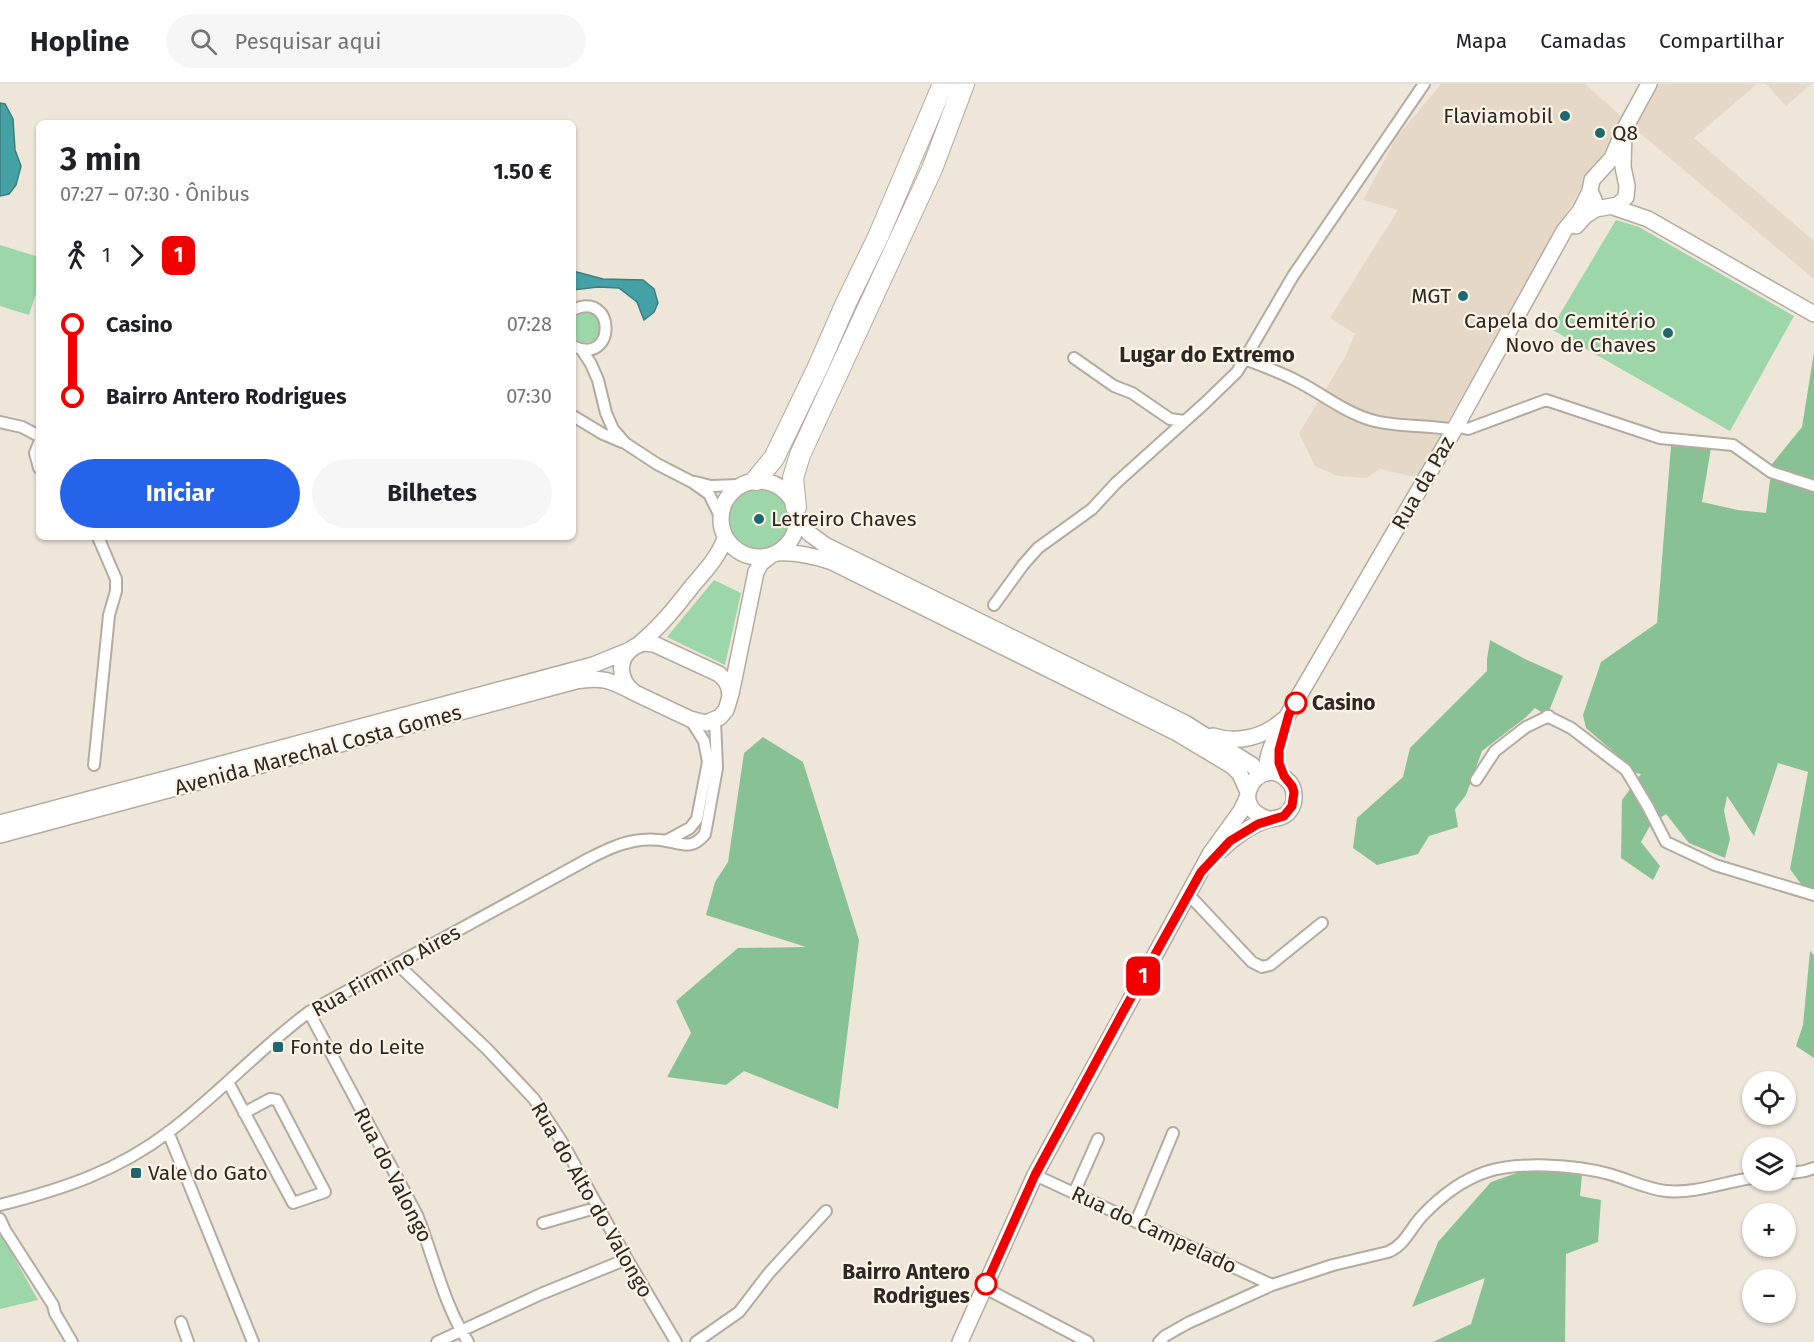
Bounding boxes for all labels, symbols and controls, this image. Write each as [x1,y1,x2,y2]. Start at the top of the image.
search box [166,14,586,68]
text: Hopline [30,25,130,58]
icon: search [187,25,220,58]
text: Pesquisar aqui [235,28,382,55]
text: Mapa [1456,28,1507,54]
text: Camadas [1540,28,1626,54]
text: Compartilhar [1659,28,1784,54]
place label: Flaviamobil [1443,103,1553,129]
marker: Flaviamobil [1558,109,1572,123]
place label: Q8 [1612,120,1638,146]
marker: Q8 [1593,126,1607,140]
text: 3 min [60,139,141,179]
text: 1.50 € [493,158,552,185]
text: 07:27 – 07:30 · Ônibus [60,182,249,206]
icon: walk [60,239,93,272]
icon: forward [120,239,153,272]
text: 1 [174,242,183,268]
text: 1 [102,243,111,267]
place label: MGT [1411,283,1451,309]
marker: MGT [1456,289,1470,303]
place label: Capela do Cemitério Novo de Chaves [1464,308,1656,358]
text: Casino [106,311,173,338]
text: 07:28 [507,312,552,336]
marker: Capela do Cemitério Novo de Chaves [1661,326,1675,340]
district label: Lugar do Extremo [1119,341,1295,368]
text: Bairro Antero Rodrigues [106,383,347,410]
text: 07:30 [506,384,552,408]
street label: Rua da Paz [1386,432,1460,534]
button: Iniciar [60,459,300,528]
button: Bilhetes [312,459,552,528]
place label: Letreiro Chaves [771,506,917,532]
marker: Letreiro Chaves [752,512,766,526]
place label: Casino [1312,690,1376,716]
marker: Casino [1285,692,1307,714]
street label: Avenida Marechal Costa Gomes [172,699,465,801]
street label: Rua Firmino Aires [307,919,465,1023]
line badge: 1 [1124,956,1162,996]
text: 1 [1138,963,1148,989]
place label: Fonte do Leite [290,1034,425,1060]
marker: Fonte do Leite [271,1040,285,1054]
map controls [1742,1071,1796,1323]
button: locate [1742,1071,1796,1125]
street label: Rua do Alto do Valongo [525,1098,659,1302]
street label: Rua do Valongo [348,1103,438,1247]
button: layers [1742,1137,1796,1191]
place label: Vale do Gato [148,1160,268,1186]
marker: Vale do Gato [129,1166,143,1180]
street label: Rua do Campelado [1067,1180,1241,1280]
button: + [1742,1203,1796,1257]
place label: Bairro Antero Rodrigues [842,1259,970,1309]
button: − [1742,1269,1796,1323]
marker: Bairro Antero Rodrigues [975,1273,997,1295]

